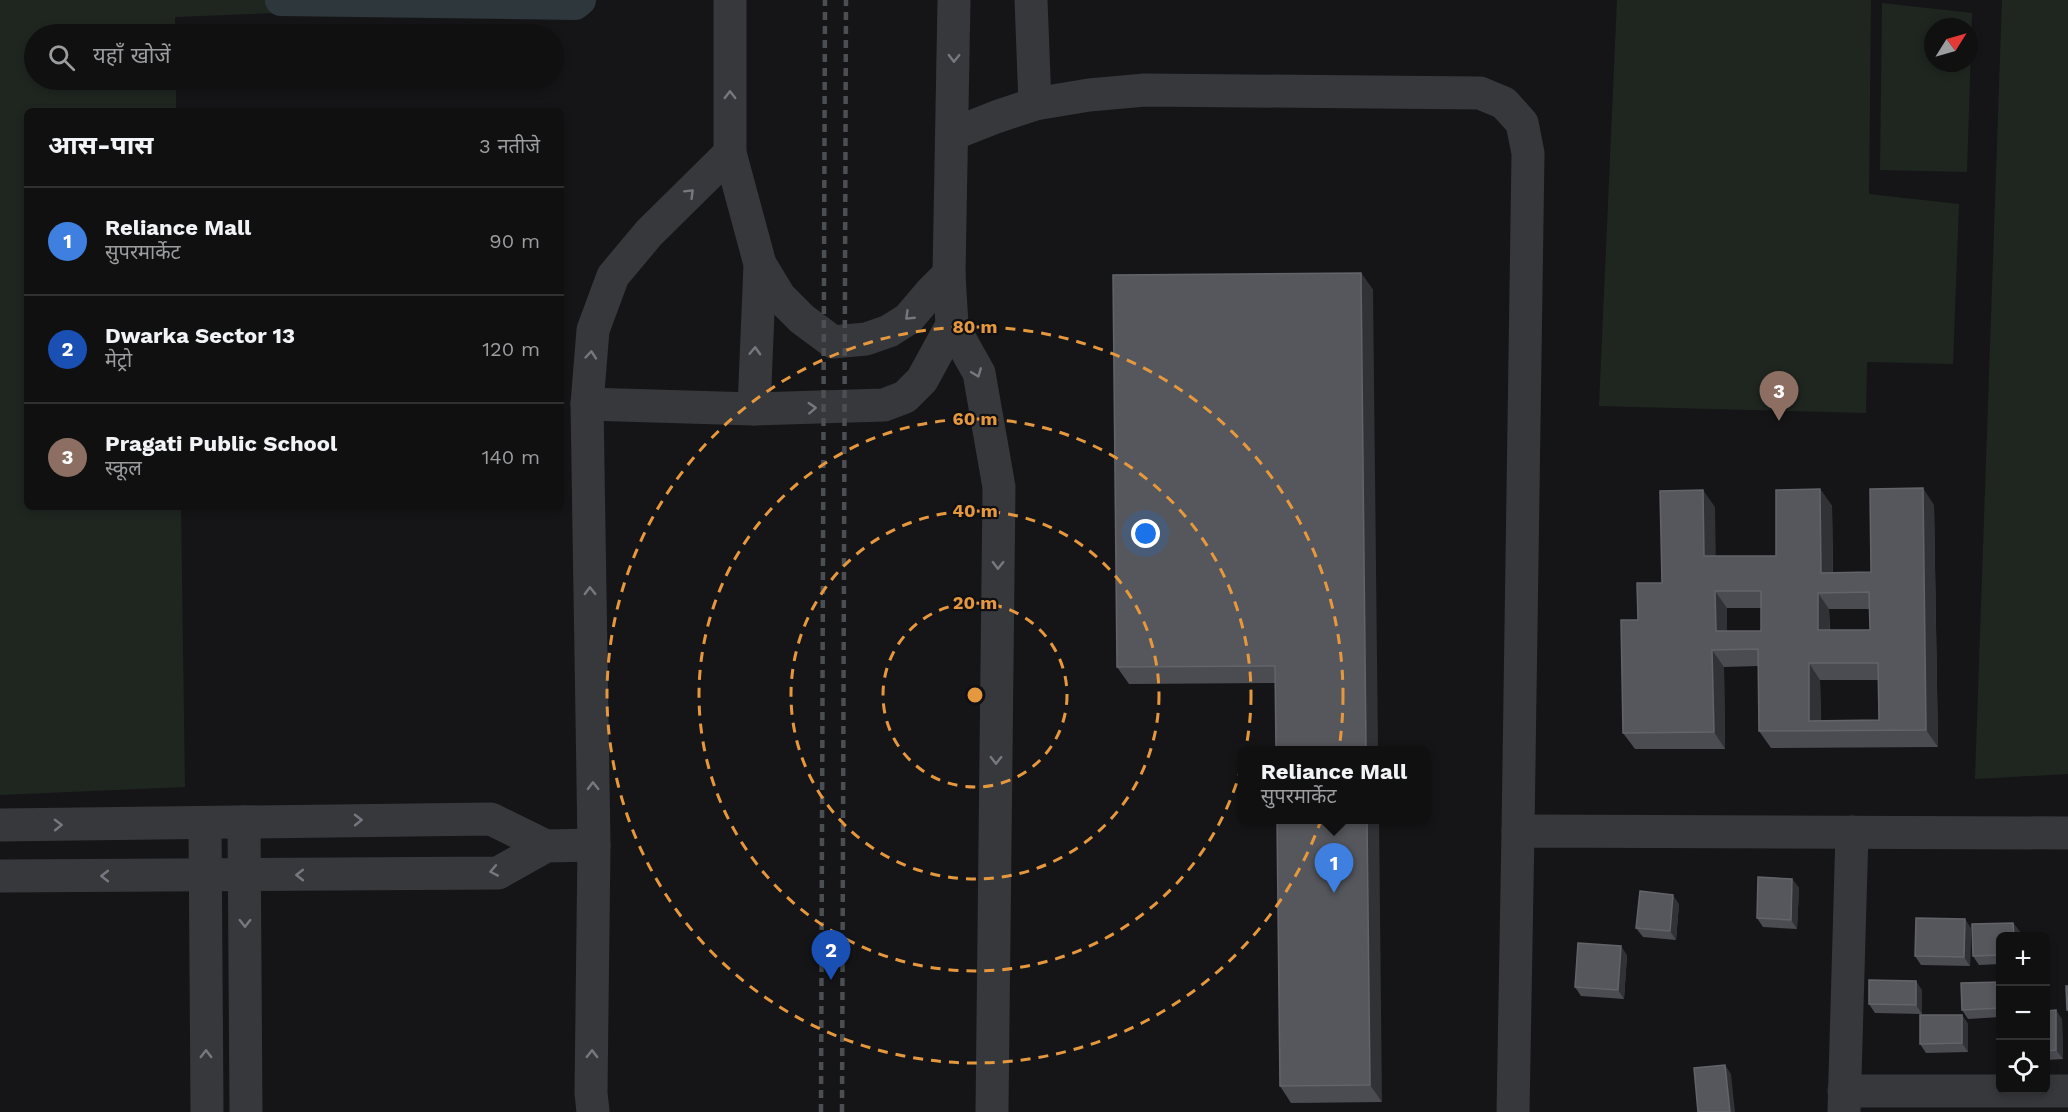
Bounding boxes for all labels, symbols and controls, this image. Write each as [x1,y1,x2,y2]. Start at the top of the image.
north arrow [1924,18,1978,72]
search box [24,24,564,90]
icon: search [45,41,78,74]
text: यहाँ खोजें [93,43,171,68]
one-way arrow [948,54,960,63]
one-way arrow [724,90,736,99]
text: आस-पास [48,130,154,160]
text: 3 नतीजे [479,134,540,158]
one-way arrow [682,190,693,201]
text: Reliance Mall [105,215,251,240]
text: 1 [63,229,72,253]
text: 90 m [489,229,540,253]
text: सुपरमार्केट [105,240,181,264]
one-way arrow [906,309,916,320]
text: 80 m [953,316,997,337]
text: Dwarka Sector 13 [105,323,295,348]
text: 2 [62,337,73,361]
text: 120 m [482,337,540,361]
one-way arrow [749,346,762,355]
text: मेट्रो [105,348,132,372]
one-way arrow [585,350,598,359]
one-way arrow [970,367,983,377]
pin: 3 [1760,372,1798,421]
one-way arrow [808,402,817,415]
text: 60 m [953,408,997,429]
text: Pragati Public School [105,431,337,456]
text: 3 [62,445,73,469]
text: 140 m [482,445,540,469]
text: स्कूल [105,456,142,480]
text: 40 m [952,500,998,521]
your location [1131,519,1160,548]
one-way arrow [992,561,1004,570]
one-way arrow [584,587,596,596]
text: 20 m [953,592,997,613]
centre of rings [965,685,985,705]
popup [1238,746,1430,824]
one-way arrow [990,756,1002,765]
text: Reliance Mall [1261,759,1407,784]
one-way arrow [587,782,599,791]
text: सुपरमार्केट [1261,784,1336,808]
one-way arrow [354,814,363,827]
one-way arrow [54,819,63,831]
pin: 1 [1314,844,1354,893]
one-way arrow [489,865,499,877]
one-way arrow [295,868,304,881]
one-way arrow [100,870,109,882]
one-way arrow [239,918,251,927]
pin: 2 [812,930,850,980]
map controls [1996,932,2050,1094]
button: + [1996,932,2050,986]
button: − [1996,986,2050,1040]
button: locate [1996,1040,2050,1094]
one-way arrow [200,1049,213,1058]
one-way arrow [586,1049,598,1058]

